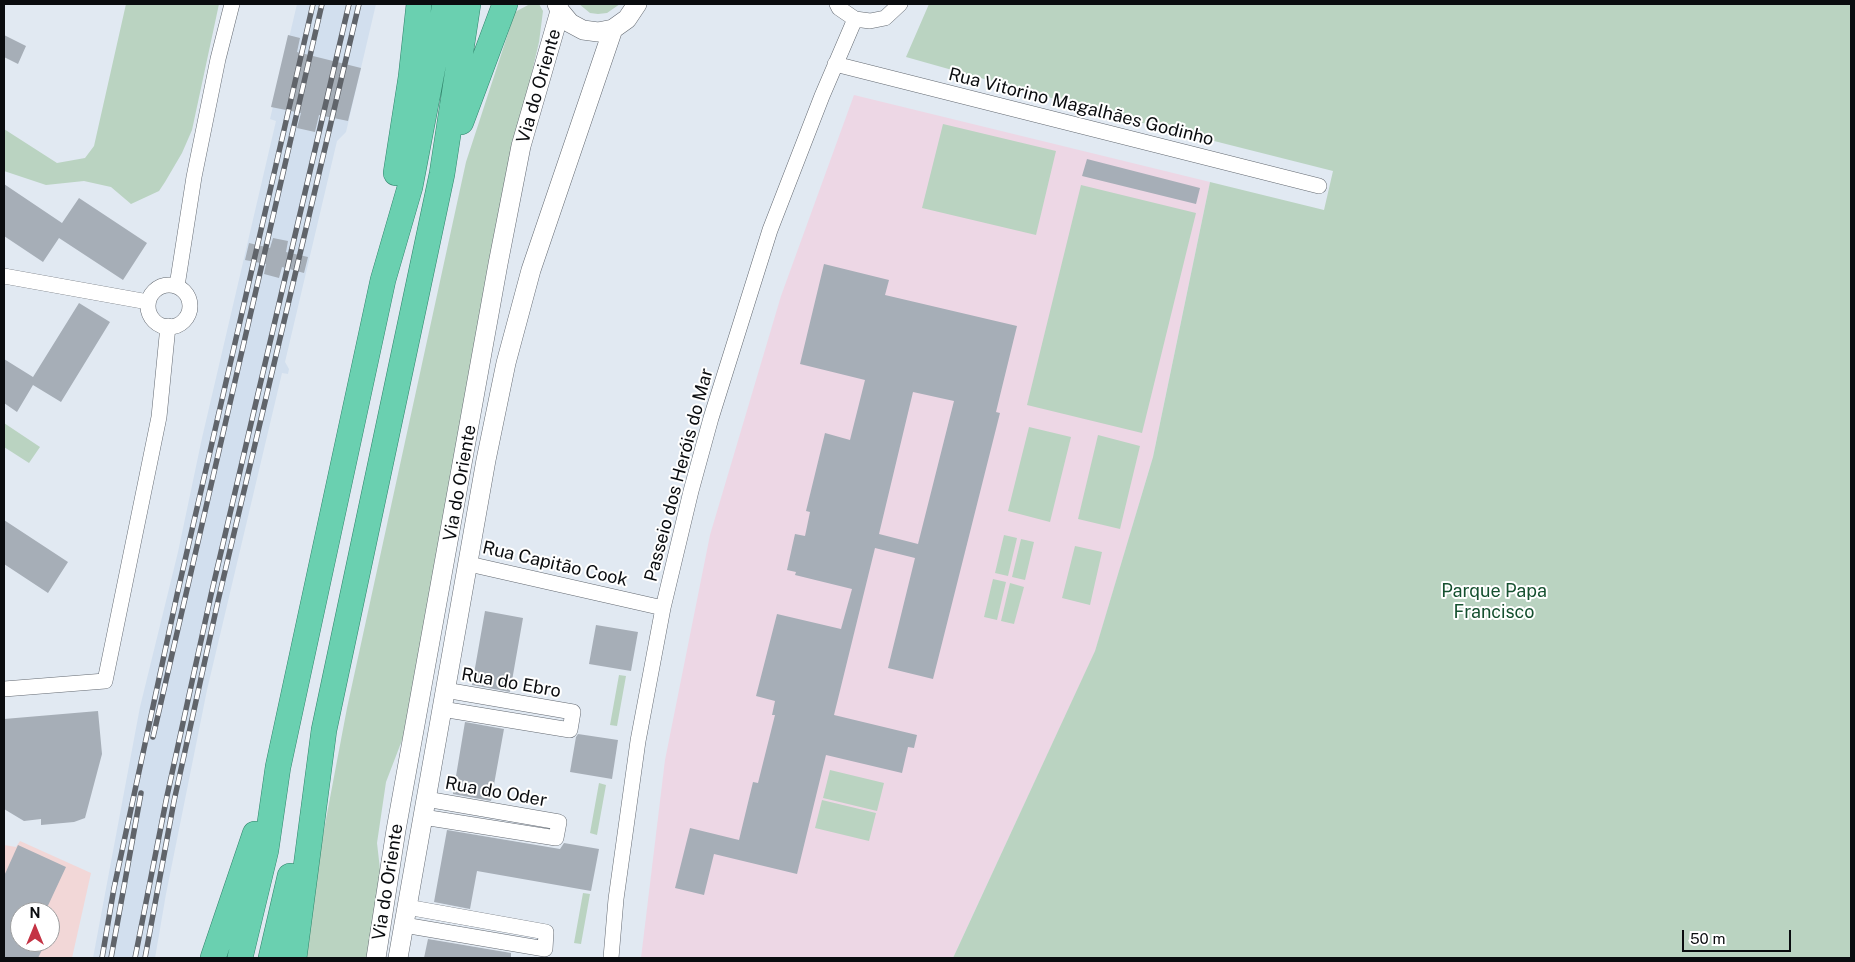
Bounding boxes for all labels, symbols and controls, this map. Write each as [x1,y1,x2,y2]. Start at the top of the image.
street label: Via do Oriente [512,26,566,146]
street label: Rua Vitorino Magalhães Godinho [946,64,1216,150]
street label: Passeio dos Heróis do Mar [640,366,718,584]
street label: Via do Oriente [439,423,481,543]
street label: Rua Capitão Cook [480,537,630,591]
park label: Parque Papa Francisco [1441,580,1547,622]
street label: Rua do Ebro [459,664,563,702]
street label: Rua do Oder [443,772,549,812]
street label: Via do Oriente [368,822,408,942]
north arrow [10,902,60,952]
text: N [30,905,40,921]
scale bar [1685,920,1794,952]
text: 50 m [1690,930,1725,947]

